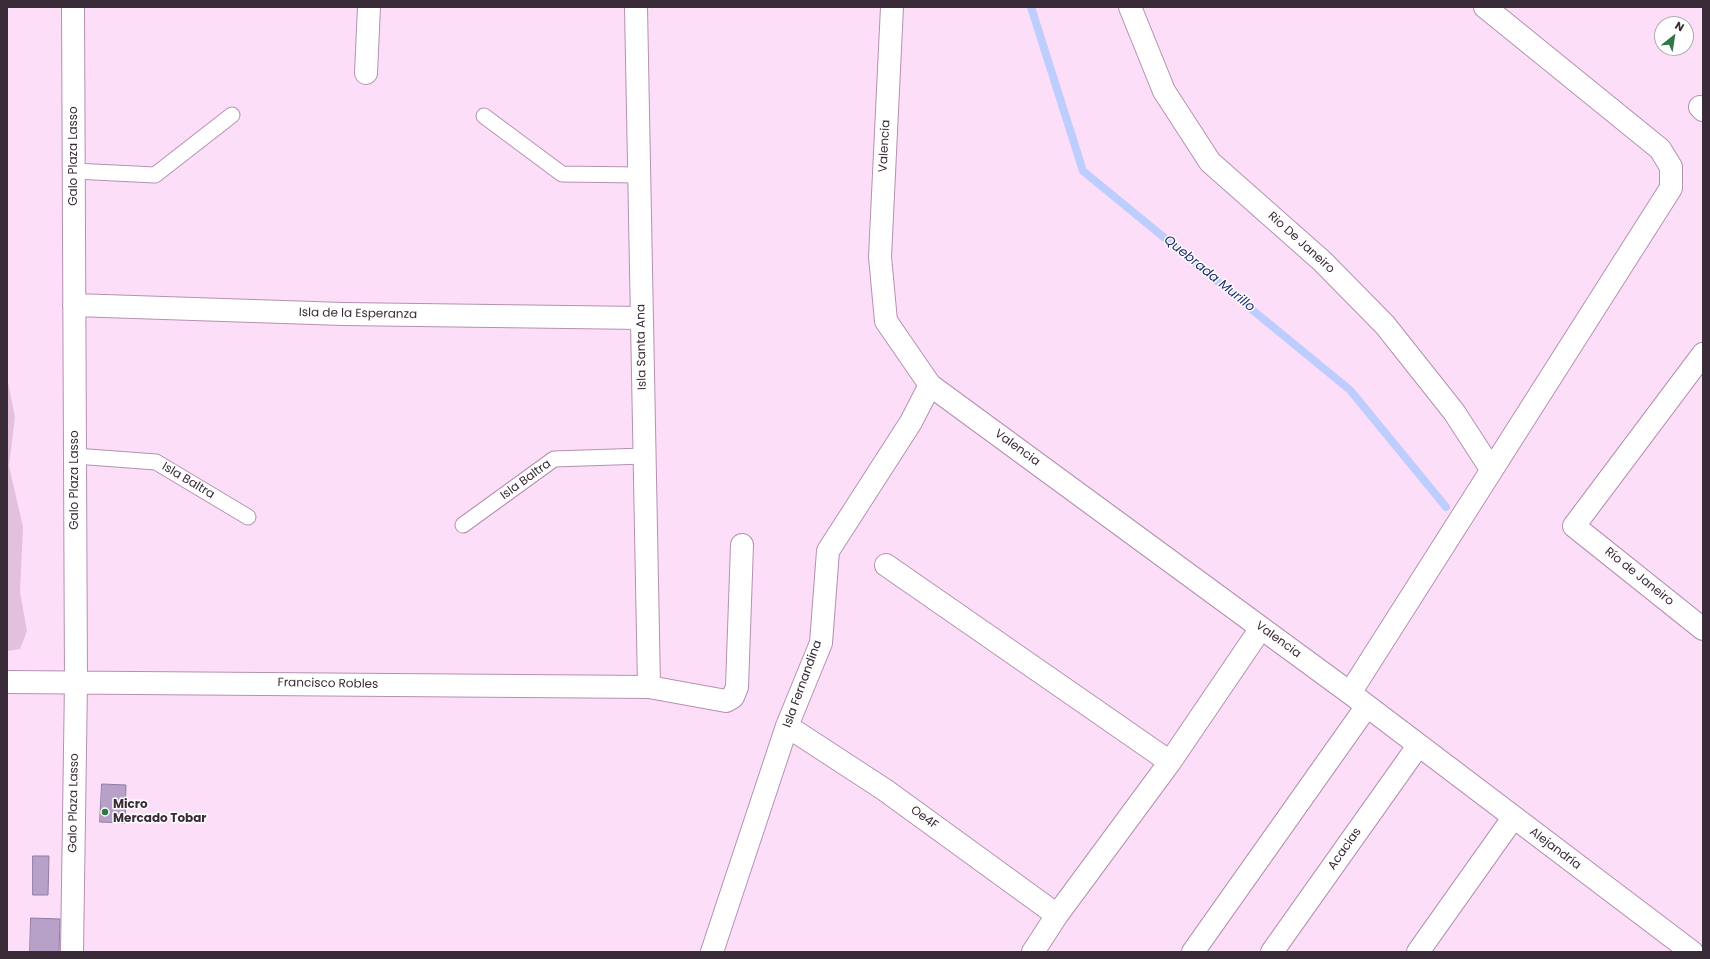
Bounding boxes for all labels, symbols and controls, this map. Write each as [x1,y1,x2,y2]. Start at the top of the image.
north arrow [1654,16,1694,56]
text: N [1672,17,1687,35]
street label: Galo Plaza Lasso [67,106,81,206]
street label: Valencia [876,119,894,173]
street label: Rio De Janeiro [1265,209,1337,277]
water label: Quebrada Murillo [1160,232,1258,316]
street label: Isla Santa Ana [634,304,650,390]
street label: Isla de la Esperanza [299,306,417,322]
street label: Valencia [991,427,1043,469]
street label: Galo Plaza Lasso [68,430,82,530]
street label: Isla Baltra [498,457,554,503]
street label: Isla Baltra [159,460,217,502]
street label: Río de Janeiro [1602,545,1676,609]
street label: Valencia [1252,619,1304,661]
street label: Isla Fernandina [781,638,825,730]
street label: Francisco Robles [278,676,378,692]
street label: Galo Plaza Lasso [66,753,82,853]
place label: Micro Mercado Tobar [113,798,206,826]
street label: Oe4F [907,803,941,833]
marker: Micro Mercado Tobar [100,807,110,817]
street label: Acacias [1325,825,1365,873]
street label: Alejandría [1526,825,1584,873]

